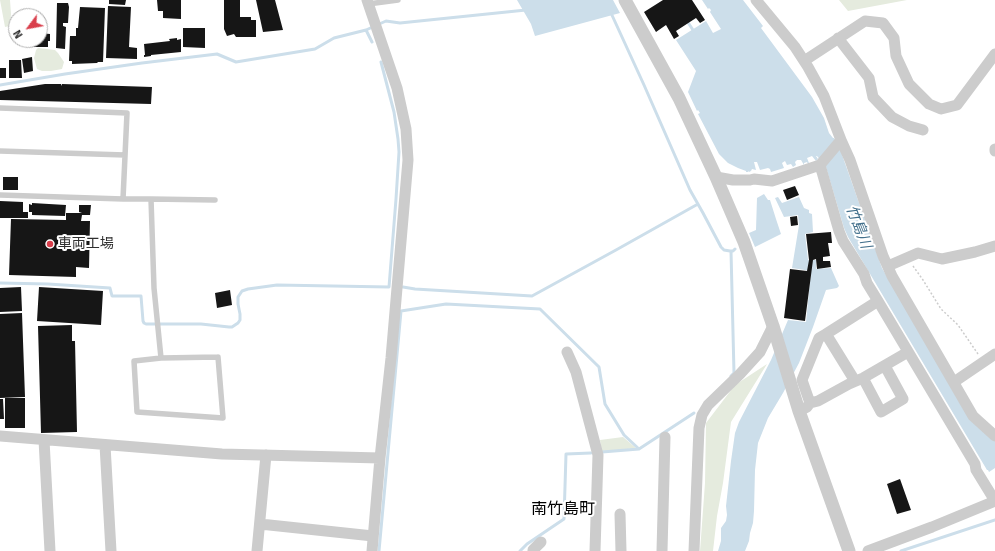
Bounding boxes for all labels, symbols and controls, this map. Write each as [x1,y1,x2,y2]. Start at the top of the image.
north arrow [8,8,48,48]
text: N [11,27,26,41]
water label: 竹島川 [842,203,874,251]
place label: 車両工場 [58,236,114,252]
marker: 車両工場 [45,239,55,249]
district label: 南竹島町 [531,500,595,520]

